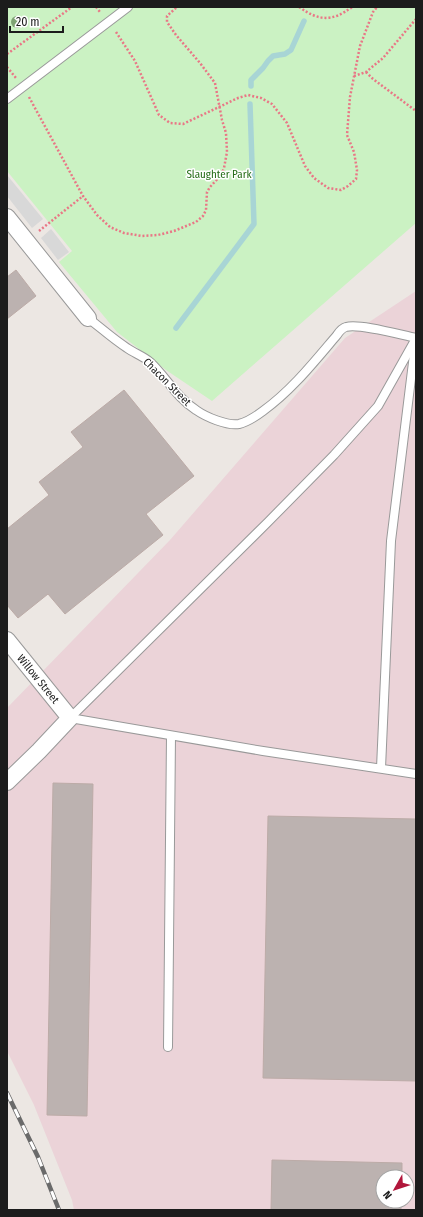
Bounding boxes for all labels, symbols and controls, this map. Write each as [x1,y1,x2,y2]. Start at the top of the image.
scale bar [10,8,63,34]
text: 20 m [16,15,40,29]
park label: Slaughter Park [186,168,252,181]
street label: Chacon Street [140,355,194,409]
street label: Willow Street [14,652,62,706]
north arrow [375,1169,415,1209]
text: N [380,1188,395,1202]

